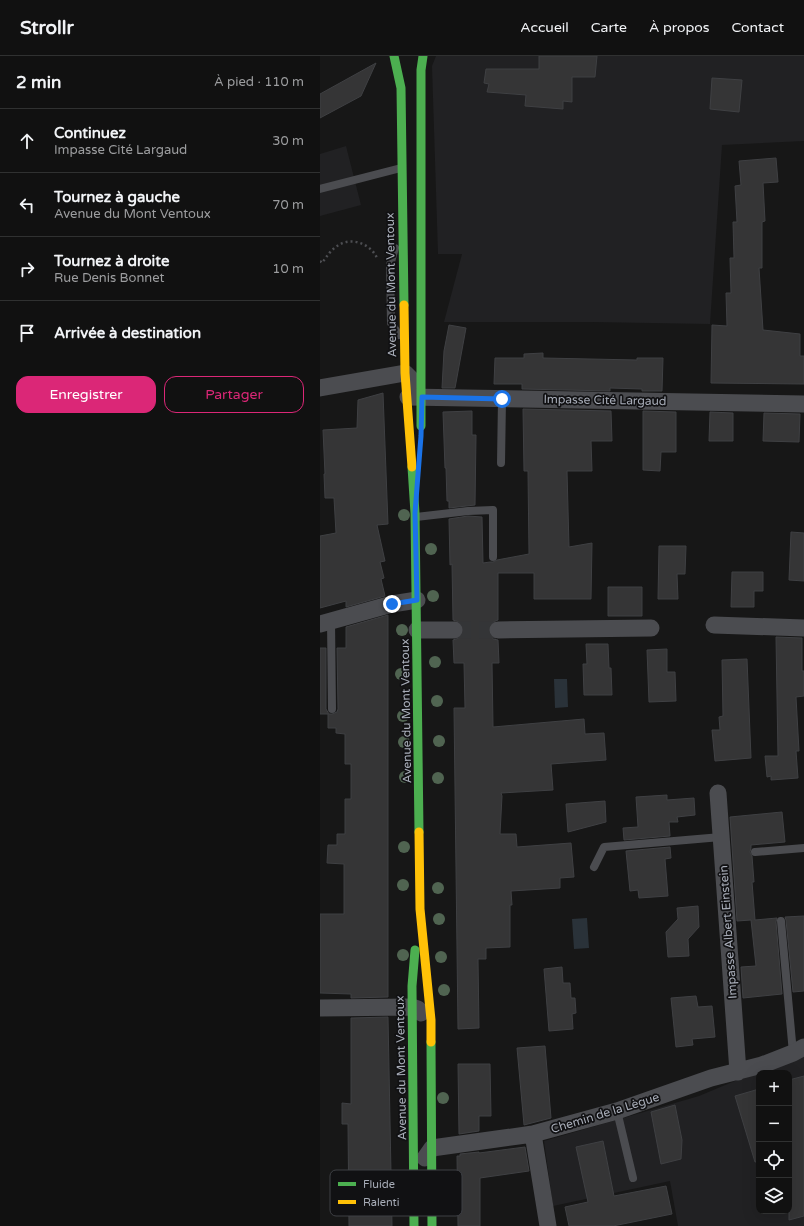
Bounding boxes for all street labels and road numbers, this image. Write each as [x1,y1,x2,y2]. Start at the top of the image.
street label: Avenue du Mont Ventoux [383,213,399,357]
street label: Impasse Cité Largaud [543,392,667,408]
street label: Avenue du Mont Ventoux [398,639,414,783]
street label: Impasse Albert Einstein [716,865,740,999]
street label: Avenue du Mont Ventoux [393,996,409,1140]
street label: Chemin de la Lègue [549,1090,661,1136]

